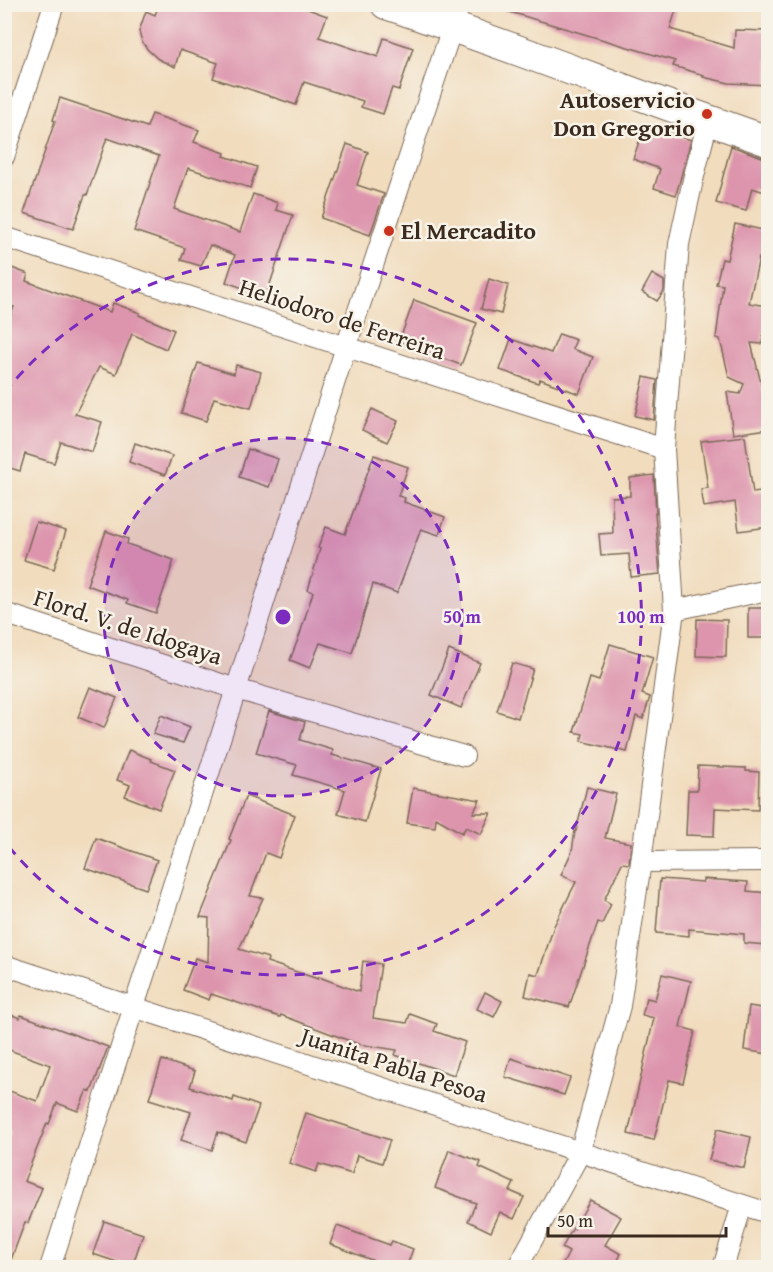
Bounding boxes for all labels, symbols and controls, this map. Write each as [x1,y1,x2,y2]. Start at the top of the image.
place label: Autoservicio Don Gregorio [553,82,695,145]
marker: Autoservicio Don Gregorio [700,107,714,121]
place label: El Mercadito [401,213,536,248]
marker: El Mercadito [382,224,396,238]
street label: Heliodoro de Ferreira [235,269,450,369]
street label: Flord. V. de Idogaya [30,580,227,674]
text: 50 m [443,603,482,630]
text: 100 m [617,603,665,630]
centre of rings [273,607,293,627]
street label: Juanita Pabla Pesoa [293,1017,493,1111]
scale bar [548,1200,726,1238]
text: 50 m [557,1207,593,1234]

